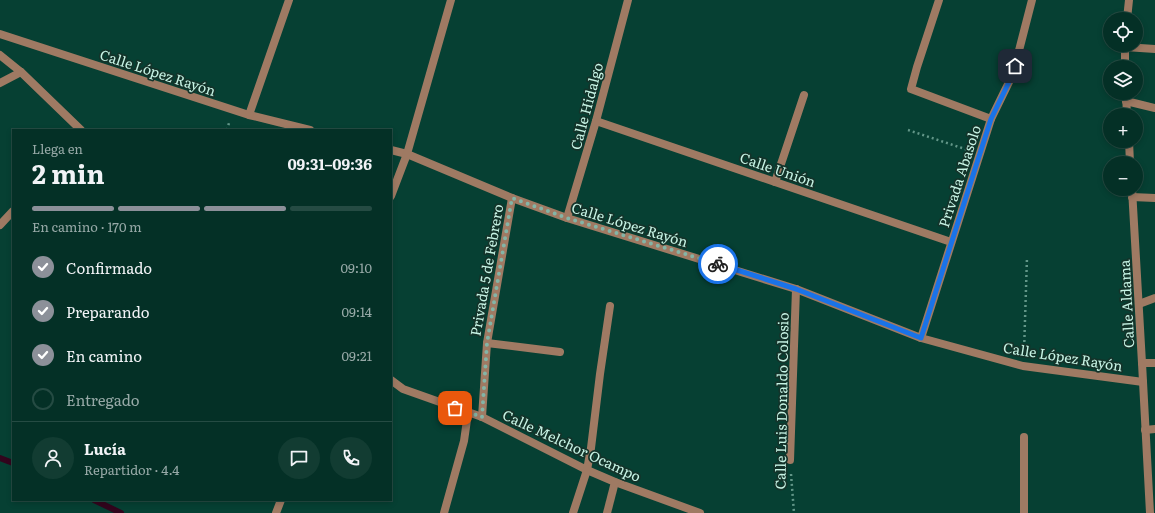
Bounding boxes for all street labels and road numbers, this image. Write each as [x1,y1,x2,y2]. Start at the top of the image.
street label: Calle López Rayón [98,44,218,100]
street label: Calle Hidalgo [565,60,607,152]
street label: Privada Abasolo [933,122,985,230]
street label: Calle Unión [737,147,819,191]
street label: Calle López Rayón [569,197,691,251]
street label: Privada 5 de Febrero [465,202,507,338]
street label: Calle Aldama [1114,259,1138,349]
street label: Calle Luis Donaldo Colosio [769,312,793,490]
street label: Calle López Rayón [1002,337,1124,375]
street label: Calle Melchor Ocampo [499,404,645,486]

